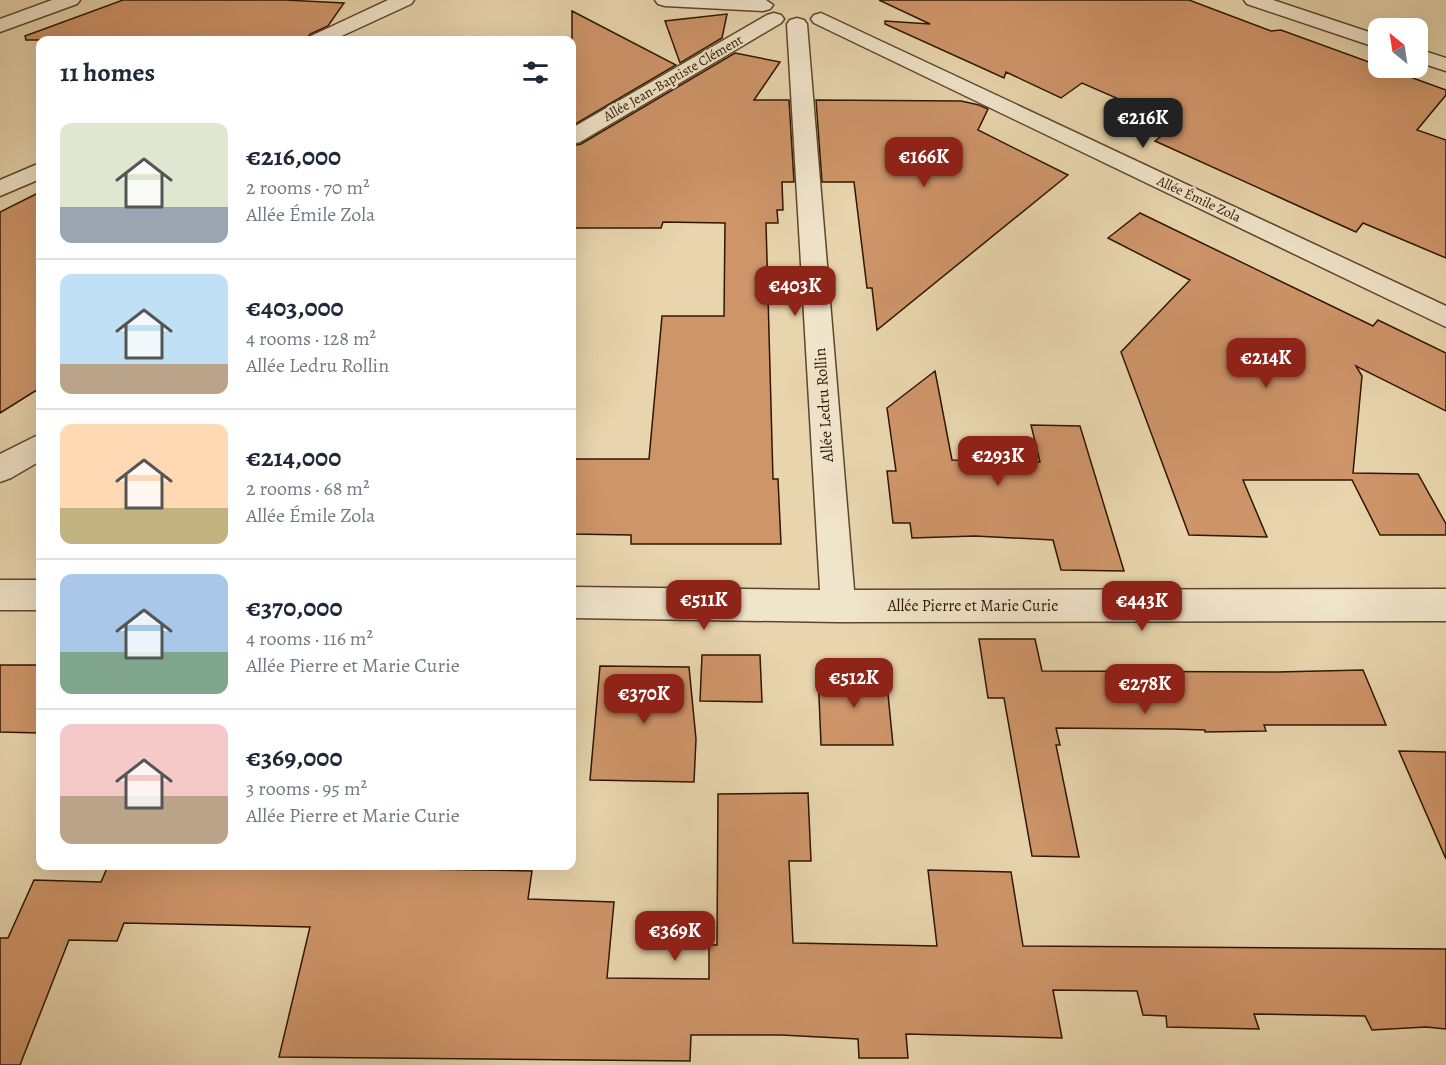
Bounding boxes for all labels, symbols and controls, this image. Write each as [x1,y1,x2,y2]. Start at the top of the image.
north arrow [1368,18,1428,78]
map controls [1368,18,1428,78]
street label: Allée Jean-Baptiste Clément [599,30,747,126]
text: 11 homes [60,55,155,90]
icon: filters [519,56,552,89]
pin: €216K [1101,98,1185,149]
text: €216K [1118,104,1168,131]
pin: €166K [882,137,966,188]
text: €216,000 [246,139,341,174]
text: €166K [899,143,949,170]
icon: home [108,147,180,219]
street label: Allée Émile Zola [1153,171,1244,227]
text: 2 rooms · 70 m² [246,174,370,201]
text: Allée Émile Zola [246,201,375,228]
pin: €403K [753,266,837,317]
text: €403K [769,272,821,299]
text: €403,000 [246,290,344,325]
icon: home [108,298,180,370]
text: 4 rooms · 128 m² [246,325,376,352]
pin: €214K [1224,338,1308,389]
text: €214K [1241,344,1291,371]
street label: Allée Ledru Rollin [809,347,839,464]
text: Allée Ledru Rollin [246,352,389,379]
pin: €293K [956,436,1040,487]
text: €214,000 [246,440,341,475]
text: €293K [972,442,1024,469]
icon: home [108,448,180,520]
text: 2 rooms · 68 m² [246,475,370,502]
text: Allée Émile Zola [246,502,375,529]
pin: €511K [662,580,746,631]
pin: €443K [1100,581,1184,632]
text: €511K [680,586,728,613]
text: €443K [1116,587,1168,614]
text: €370,000 [246,590,343,625]
street label: Allée Pierre et Marie Curie [886,595,1059,617]
icon: home [108,598,180,670]
text: 4 rooms · 116 m² [246,625,373,652]
text: Allée Pierre et Marie Curie [246,652,460,679]
pin: €512K [812,658,896,709]
text: €512K [829,664,879,691]
pin: €278K [1103,664,1187,715]
text: €278K [1119,670,1171,697]
pin: €370K [602,674,686,725]
text: €370K [618,680,670,707]
text: €369,000 [246,740,343,775]
icon: home [108,748,180,820]
text: 3 rooms · 95 m² [246,775,367,802]
text: Allée Pierre et Marie Curie [246,802,460,829]
pin: €369K [633,911,717,962]
text: €369K [649,917,701,944]

